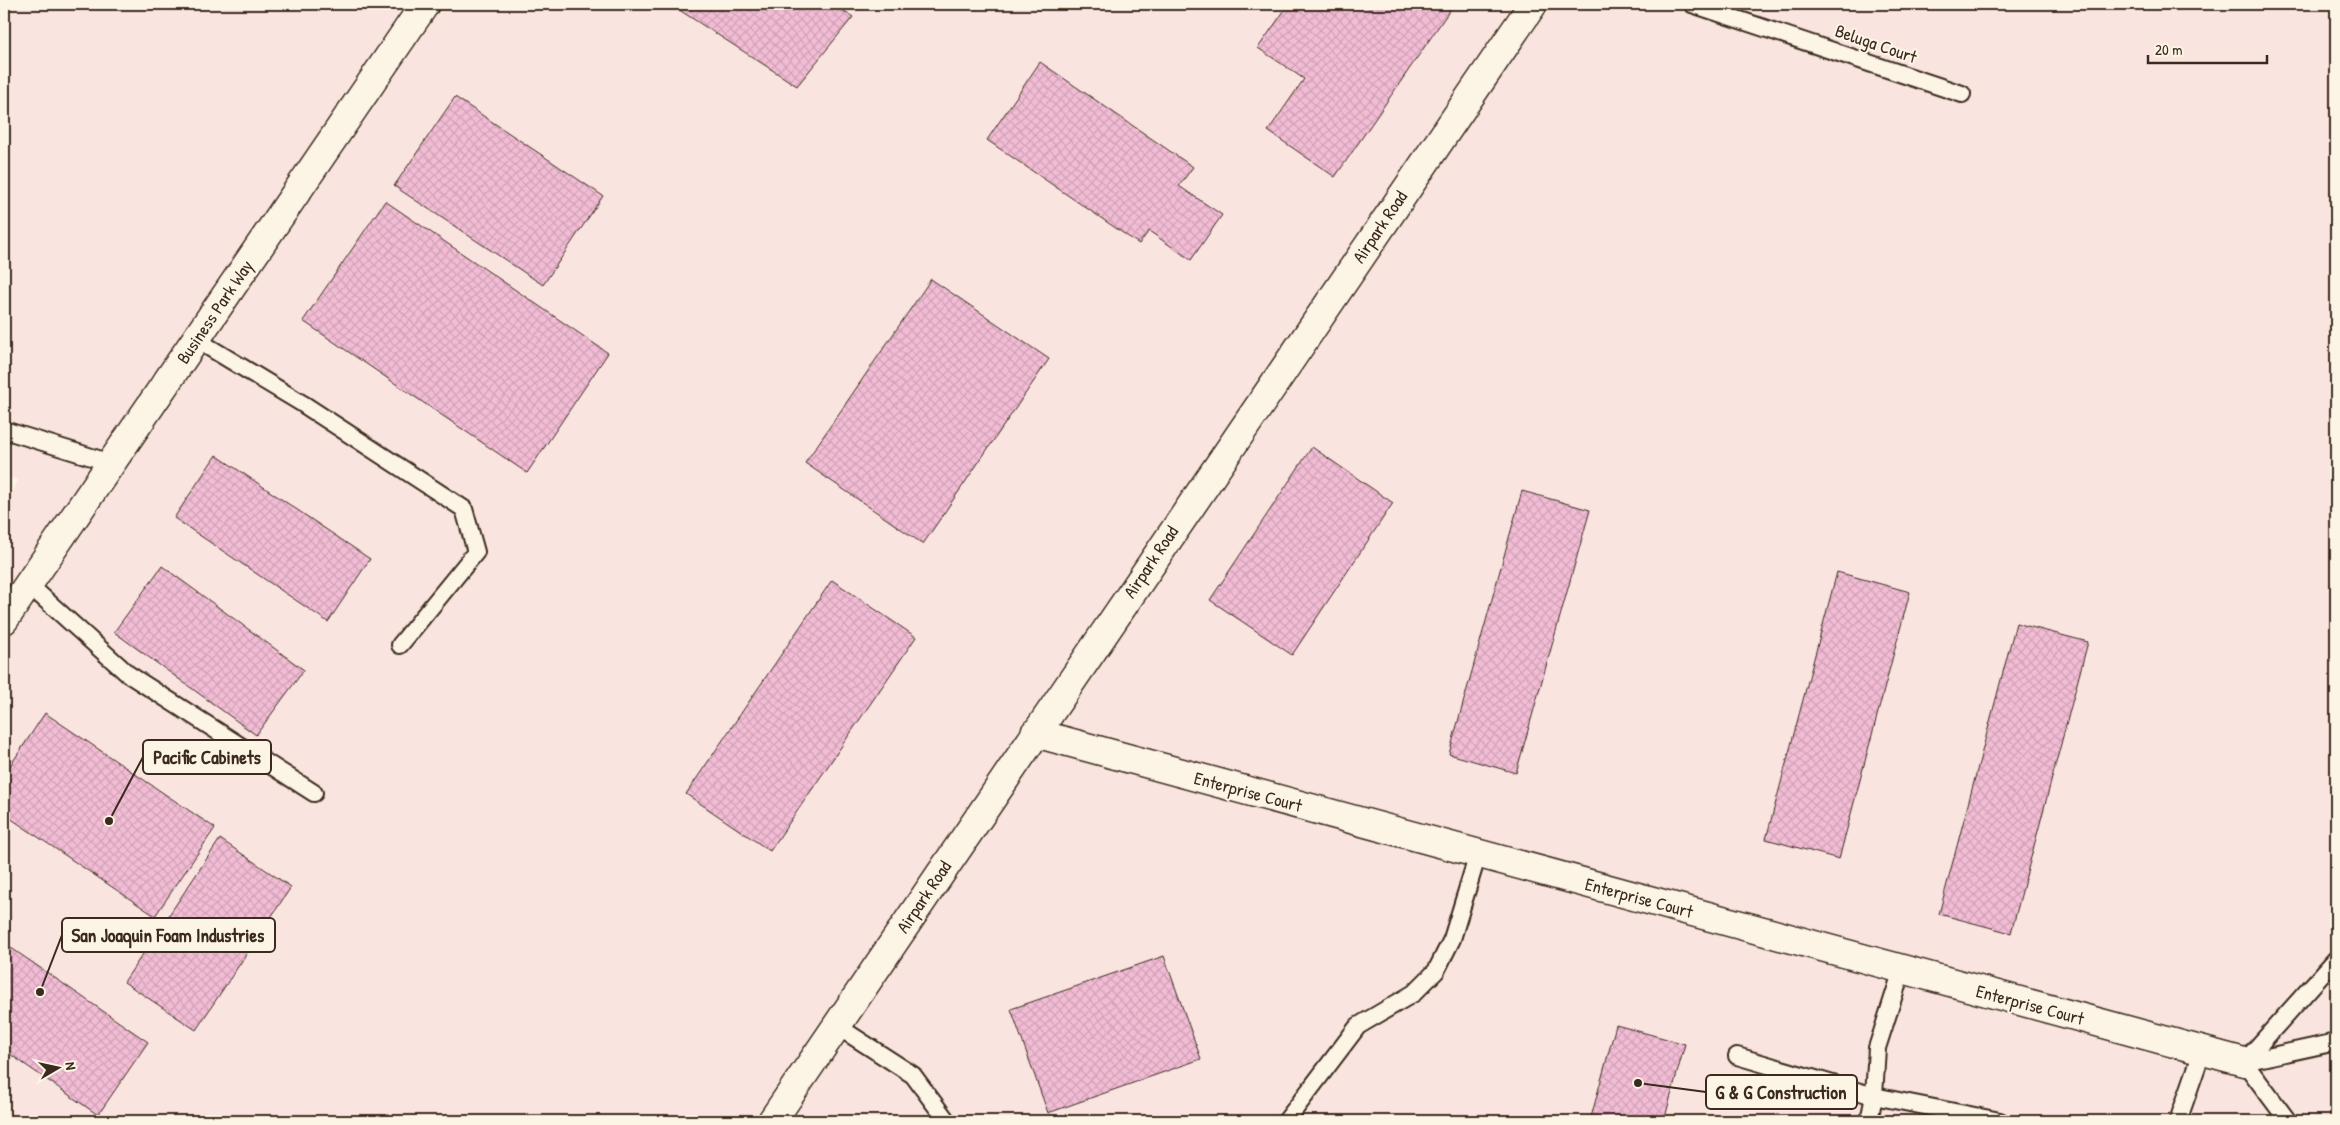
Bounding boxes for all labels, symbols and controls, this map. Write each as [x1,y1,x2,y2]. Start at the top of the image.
street label: Beluga Court [1832,18,1921,69]
scale bar [2148,32,2266,64]
text: 20 m [2155,39,2182,60]
street label: Airpark Road [1346,186,1413,268]
street label: Business Park Way [171,254,259,369]
street label: Airpark Road [1117,521,1184,603]
callout: Pacific Cabinets [143,740,271,774]
text: Pacific Cabinets [153,744,261,770]
street label: Enterprise Court [1191,765,1306,818]
street label: Airpark Road [890,856,957,938]
street label: Enterprise Court [1582,871,1697,924]
callout: San Joaquin Foam Industries [62,918,275,952]
text: San Joaquin Foam Industries [72,922,265,949]
street label: Enterprise Court [1973,978,2088,1031]
north arrow [32,1042,82,1092]
text: N [61,1061,81,1072]
callout: G & G Construction [1706,1075,1857,1109]
text: G & G Construction [1715,1079,1847,1105]

